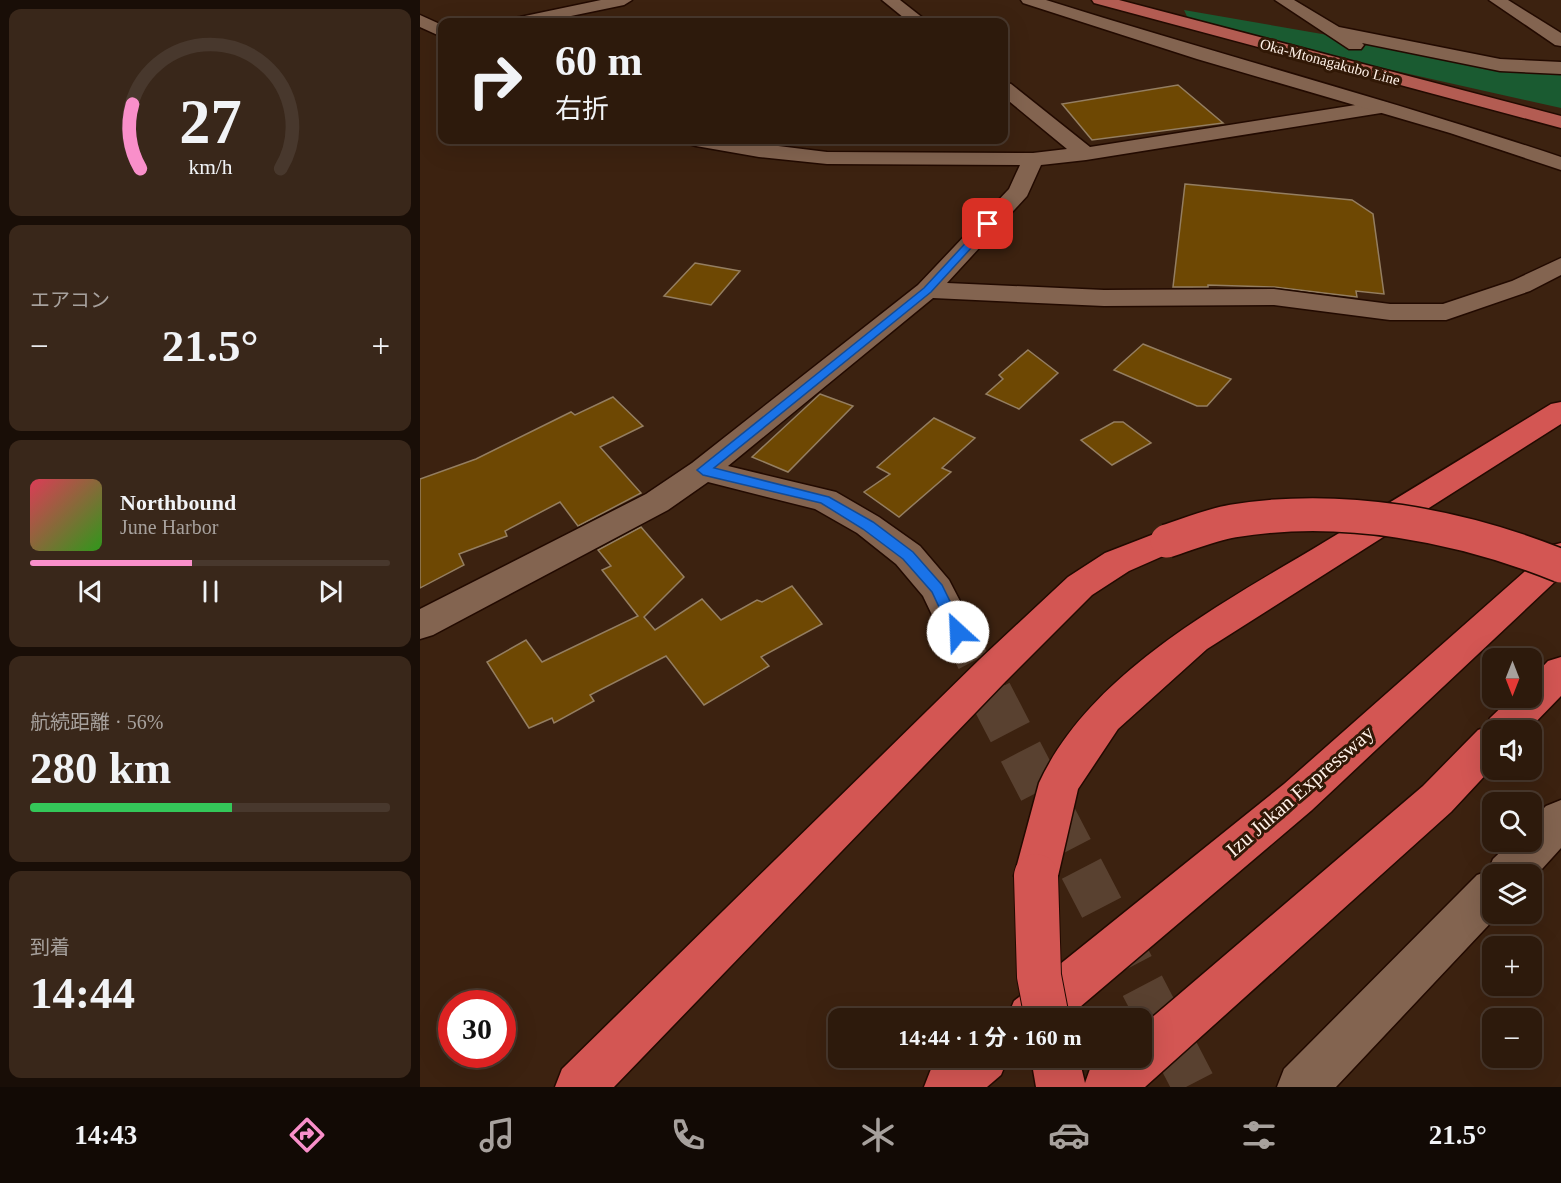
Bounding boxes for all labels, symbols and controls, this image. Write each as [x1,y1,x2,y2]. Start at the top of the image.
street label: Oka-Mtonagakubo Line [1258,36,1402,89]
text: 60 m [555,38,643,84]
icon: right [456,42,534,120]
text: 27 [179,87,241,156]
text: 右折 [555,94,609,124]
text: km/h [188,156,232,180]
pin [962,198,1013,249]
icon: arrive [971,207,1004,240]
text: エアコン [30,289,110,311]
text: 21.5° [162,321,258,371]
text: − [30,328,49,364]
text: + [371,328,390,364]
text: Northbound [120,490,236,515]
text: June Harbor [120,516,218,538]
icon: previous [74,575,107,608]
icon: pause [194,575,227,608]
icon: next [314,575,347,608]
position arrow [926,600,990,664]
north arrow [1482,648,1542,708]
map controls [1482,648,1542,1068]
text: 航続距離 · 56% [30,711,163,733]
street label: Izu Jukan Expressway [1221,720,1379,862]
button: sound [1482,720,1542,780]
text: 280 km [30,743,171,793]
button: search [1482,792,1542,852]
button: layers [1482,864,1542,924]
text: 到着 [30,936,70,958]
button: + [1482,936,1542,996]
text: 14:44 [30,968,135,1018]
speed limit sign: 30 [438,990,516,1068]
button: − [1482,1008,1542,1068]
text: 14:44 · 1 分 · 160 m [898,1025,1082,1050]
icon: directions [286,1114,328,1156]
icon: music [476,1114,518,1156]
icon: phone [667,1114,709,1156]
icon: climate [857,1114,899,1156]
icon: car [1048,1114,1090,1156]
icon: filters [1238,1114,1280,1156]
text: 14:43 [74,1120,137,1150]
text: 21.5° [1429,1120,1487,1150]

